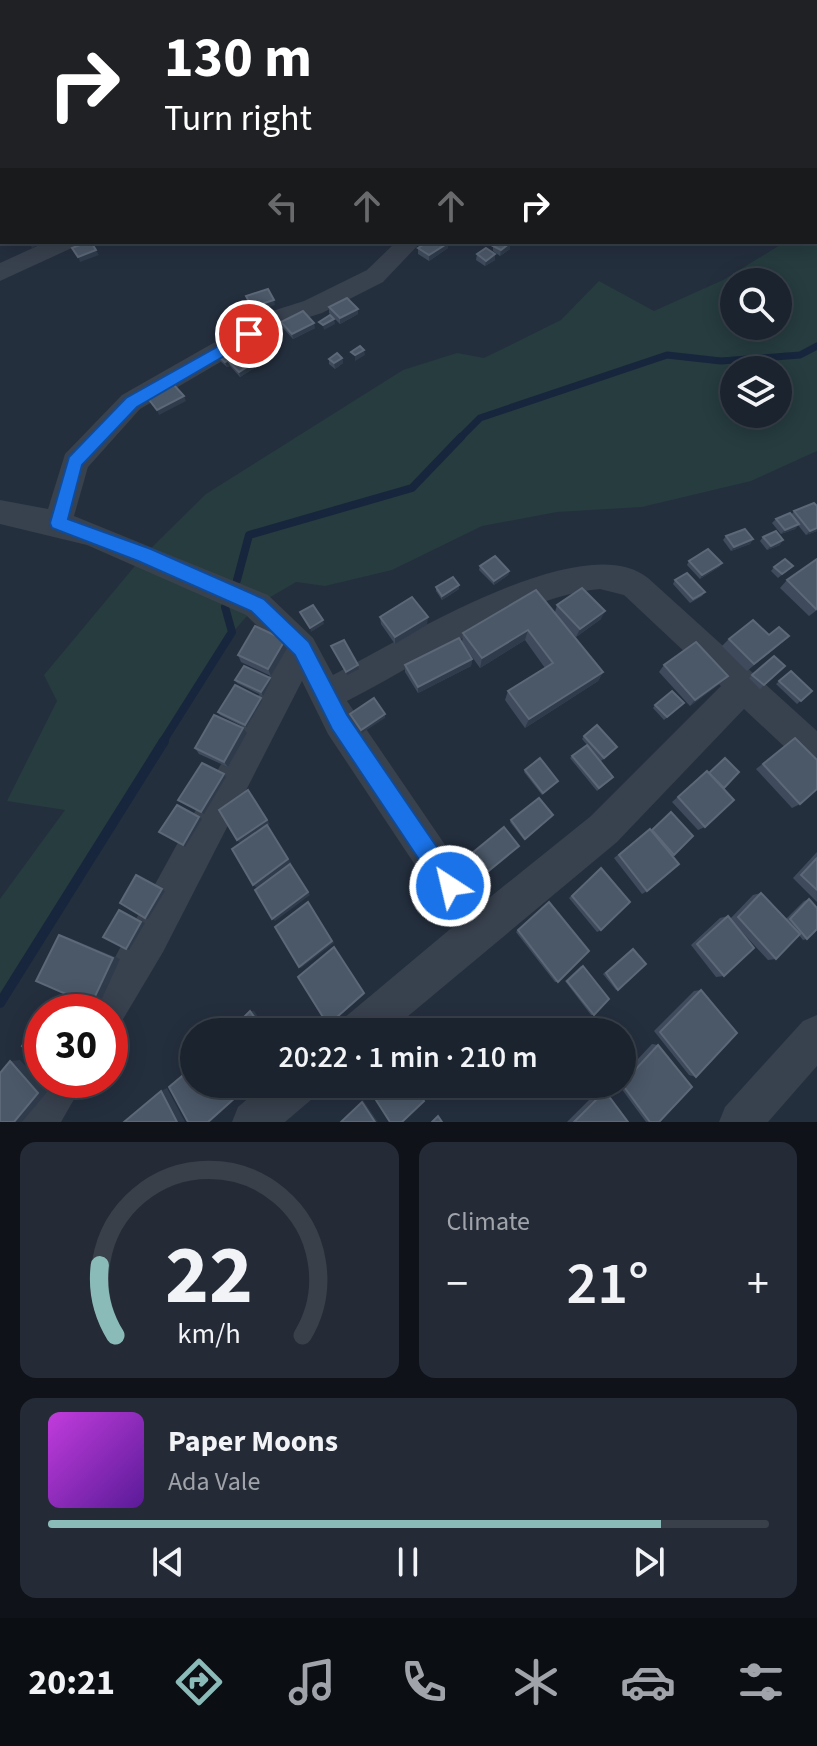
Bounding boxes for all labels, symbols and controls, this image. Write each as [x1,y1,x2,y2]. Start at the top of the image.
text: 130 m [164,19,312,98]
icon: right [32,32,136,136]
text: Turn right [164,93,312,144]
icon: left [261,184,305,228]
icon: ahead [345,184,389,228]
icon: ahead [429,184,473,228]
icon: right [513,184,557,228]
map controls [720,268,792,428]
button: search [720,268,792,340]
pin [215,300,283,368]
icon: arrive [227,312,271,356]
button: layers [720,356,792,428]
position arrow [408,844,492,928]
speed limit sign: 30 [24,994,128,1098]
text: 20:22 · 1 min · 210 m [278,1036,538,1079]
text: Climate [447,1203,530,1240]
text: 22 [165,1217,253,1335]
text: 21° [567,1242,649,1327]
text: − [447,1253,468,1316]
text: + [747,1253,769,1316]
text: km/h [178,1314,241,1354]
text: Paper Moons [168,1420,338,1463]
text: Ada Vale [168,1463,260,1500]
icon: previous [146,1540,190,1584]
icon: pause [386,1540,430,1584]
icon: next [627,1540,671,1584]
icon: directions [171,1654,227,1710]
icon: music [284,1654,340,1710]
icon: phone [396,1654,452,1710]
icon: climate [508,1654,564,1710]
icon: car [620,1654,676,1710]
icon: filters [733,1654,789,1710]
text: 20:21 [28,1657,115,1708]

